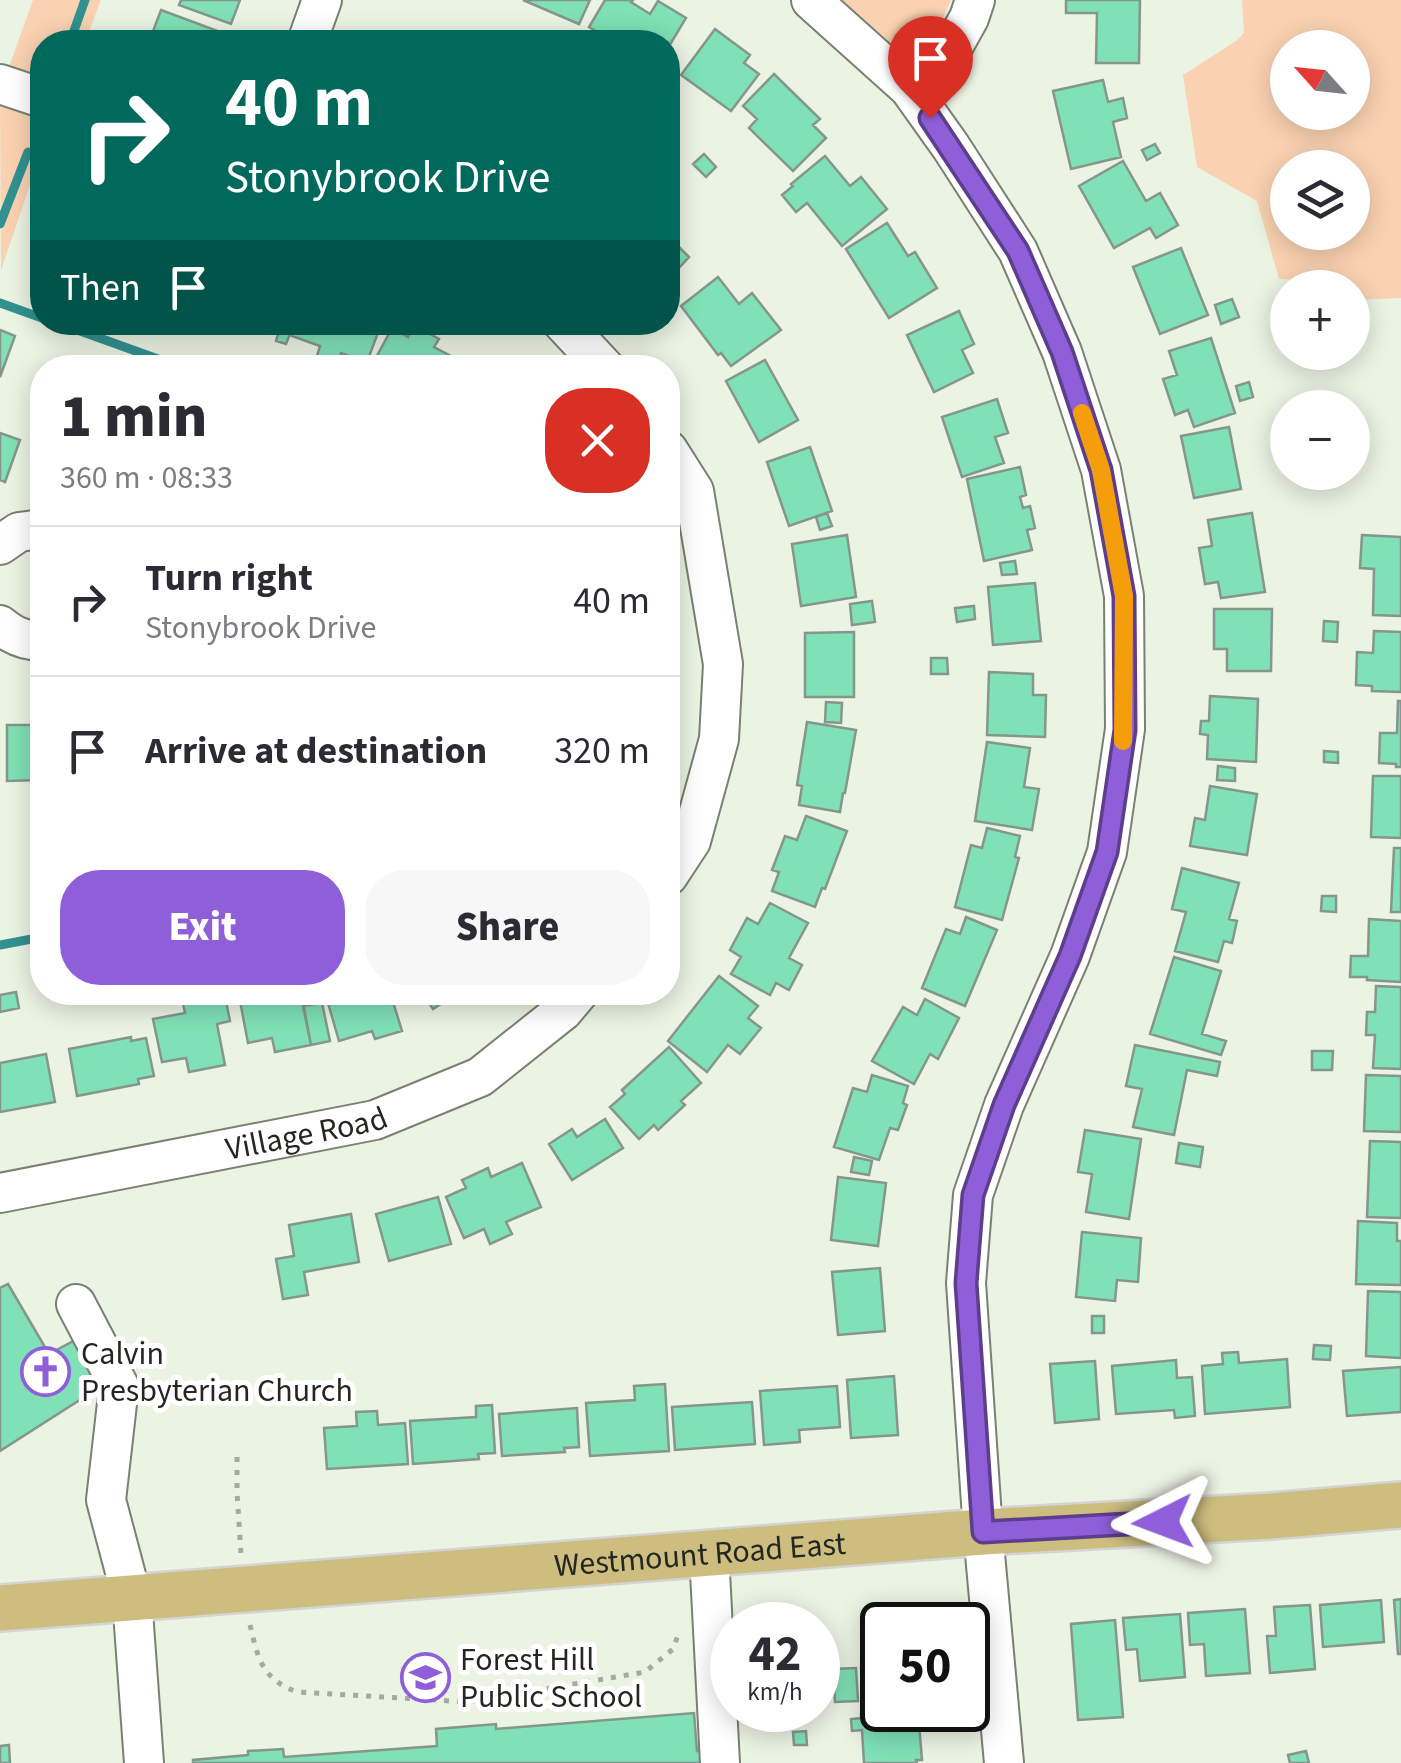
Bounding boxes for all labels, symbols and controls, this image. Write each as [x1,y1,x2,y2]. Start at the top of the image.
pin [888,16,973,119]
north arrow [1270,30,1370,130]
map controls [1270,30,1370,490]
icon: arrive [903,31,958,86]
text: 40 m [225,53,373,153]
icon: right [60,70,190,200]
text: Stonybrook Drive [225,146,550,210]
button: layers [1270,150,1370,250]
icon: arrive [161,260,216,315]
text: Then [60,261,141,315]
button: + [1270,270,1370,370]
text: 1 min [60,375,207,460]
button: close [545,388,650,493]
button: − [1270,390,1370,490]
text: 360 m · 08:33 [60,455,233,501]
text: Turn right [145,551,313,605]
icon: right [60,574,115,629]
text: 40 m [573,574,650,628]
text: Stonybrook Drive [145,605,376,651]
icon: arrive [60,724,115,779]
text: Arrive at destination [145,724,487,778]
text: 320 m [554,724,650,778]
button: Exit [60,870,345,985]
button: Share [365,870,650,985]
street label: Village Road [222,1095,395,1173]
place label: Calvin Presbyterian Church [81,1331,353,1414]
church icon: Calvin Presbyterian Church [20,1345,72,1397]
position arrow [1111,1470,1215,1574]
street label: Westmount Road East [552,1521,848,1589]
speed limit sign: 50 [860,1602,990,1732]
text: 42 [749,1619,801,1690]
place label: Forest Hill Public School [460,1637,642,1720]
school or university icon: Forest Hill Public School [399,1651,451,1703]
text: km/h [747,1674,803,1710]

